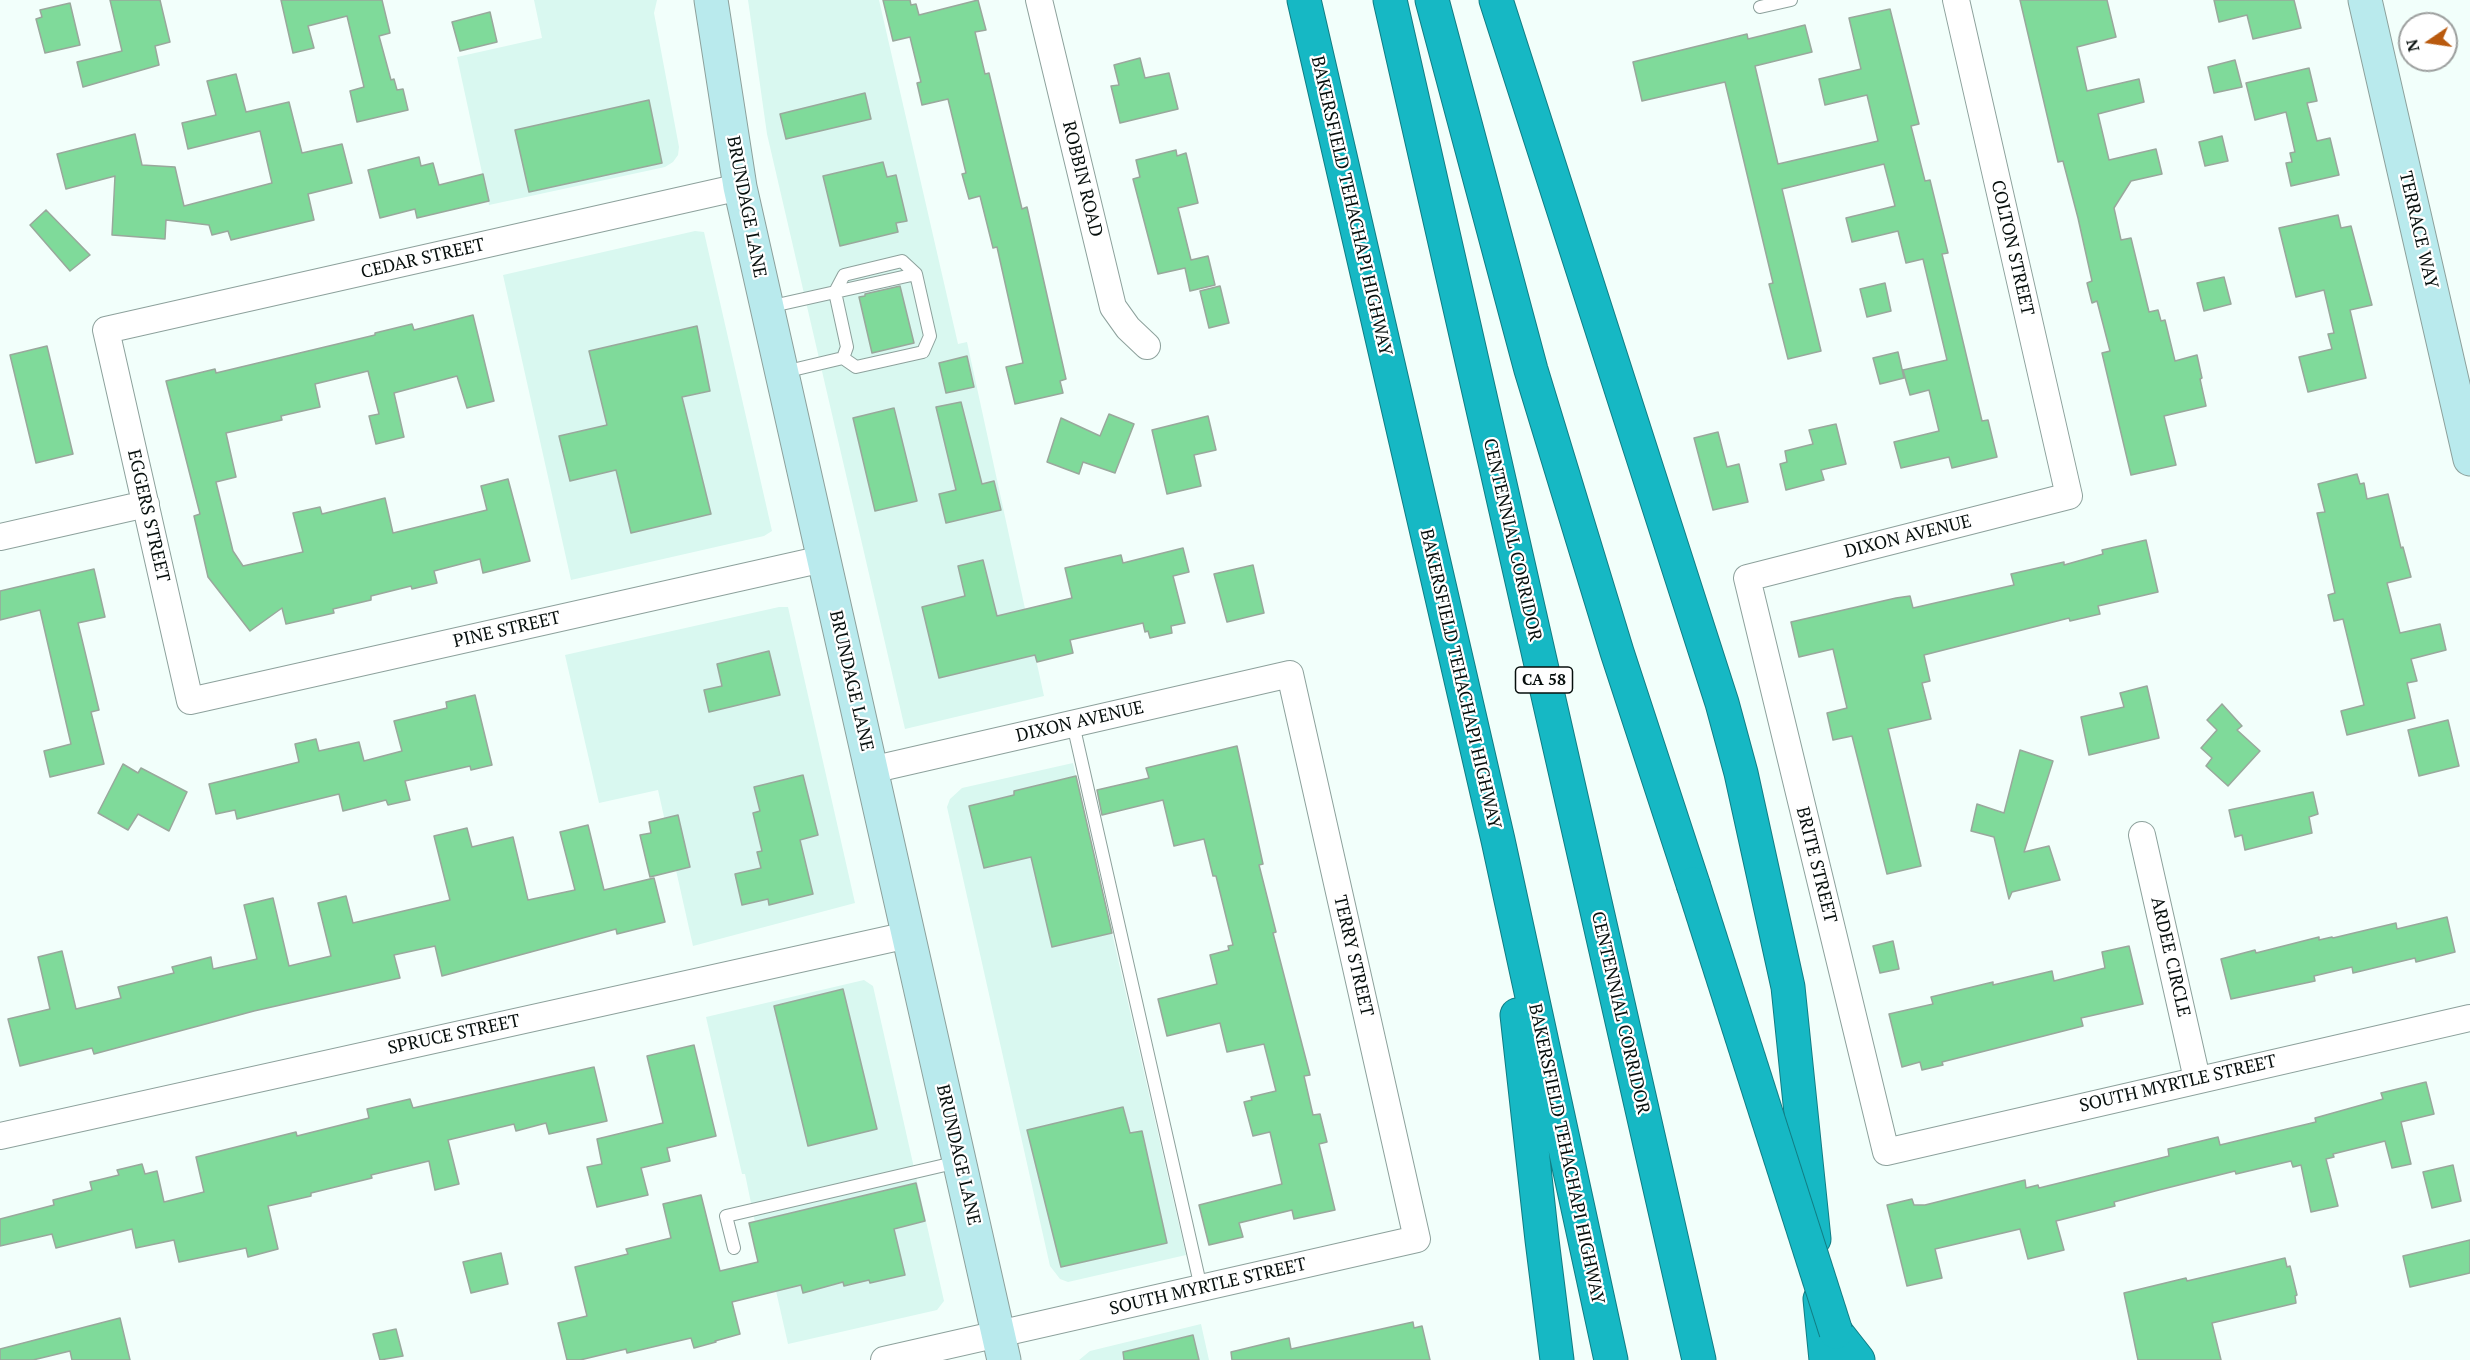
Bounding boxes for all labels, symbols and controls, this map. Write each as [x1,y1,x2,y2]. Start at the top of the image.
north arrow [2398,12,2458,72]
text: N [2400,37,2424,54]
street label: BAKERSFIELD TEHACHAPI HIGHWAY [1306,54,1396,358]
street label: ROBBIN ROAD [1057,119,1107,239]
street label: BRUNDAGE LANE [722,134,770,280]
street label: TERRACE WAY [2394,169,2442,291]
street label: COLTON STREET [1986,178,2038,318]
street label: CEDAR STREET [359,234,487,284]
street label: CENTENNIAL CORRIDOR [1478,437,1546,643]
street label: EGGERS STREET [122,448,174,584]
street label: DIXON AVENUE [1842,511,1974,563]
street label: BAKERSFIELD TEHACHAPI HIGHWAY [1415,527,1505,831]
street label: PINE STREET [451,607,563,653]
street label: BRUNDAGE LANE [824,608,878,754]
road number: CA 58 [1516,667,1572,693]
street label: DIXON AVENUE [1014,697,1146,747]
street label: BRITE STREET [1791,805,1841,925]
street label: TERRY STREET [1329,893,1377,1019]
street label: ARDEE CIRCLE [2146,895,2194,1019]
street label: CENTENNIAL CORRIDOR [1586,910,1654,1116]
street label: BAKERSFIELD TEHACHAPI HIGHWAY [1524,1002,1608,1306]
street label: SPRUCE STREET [386,1010,522,1060]
street label: SOUTH MYRTLE STREET [2077,1051,2279,1117]
street label: BRUNDAGE LANE [931,1082,985,1228]
street label: SOUTH MYRTLE STREET [1107,1254,1309,1320]

